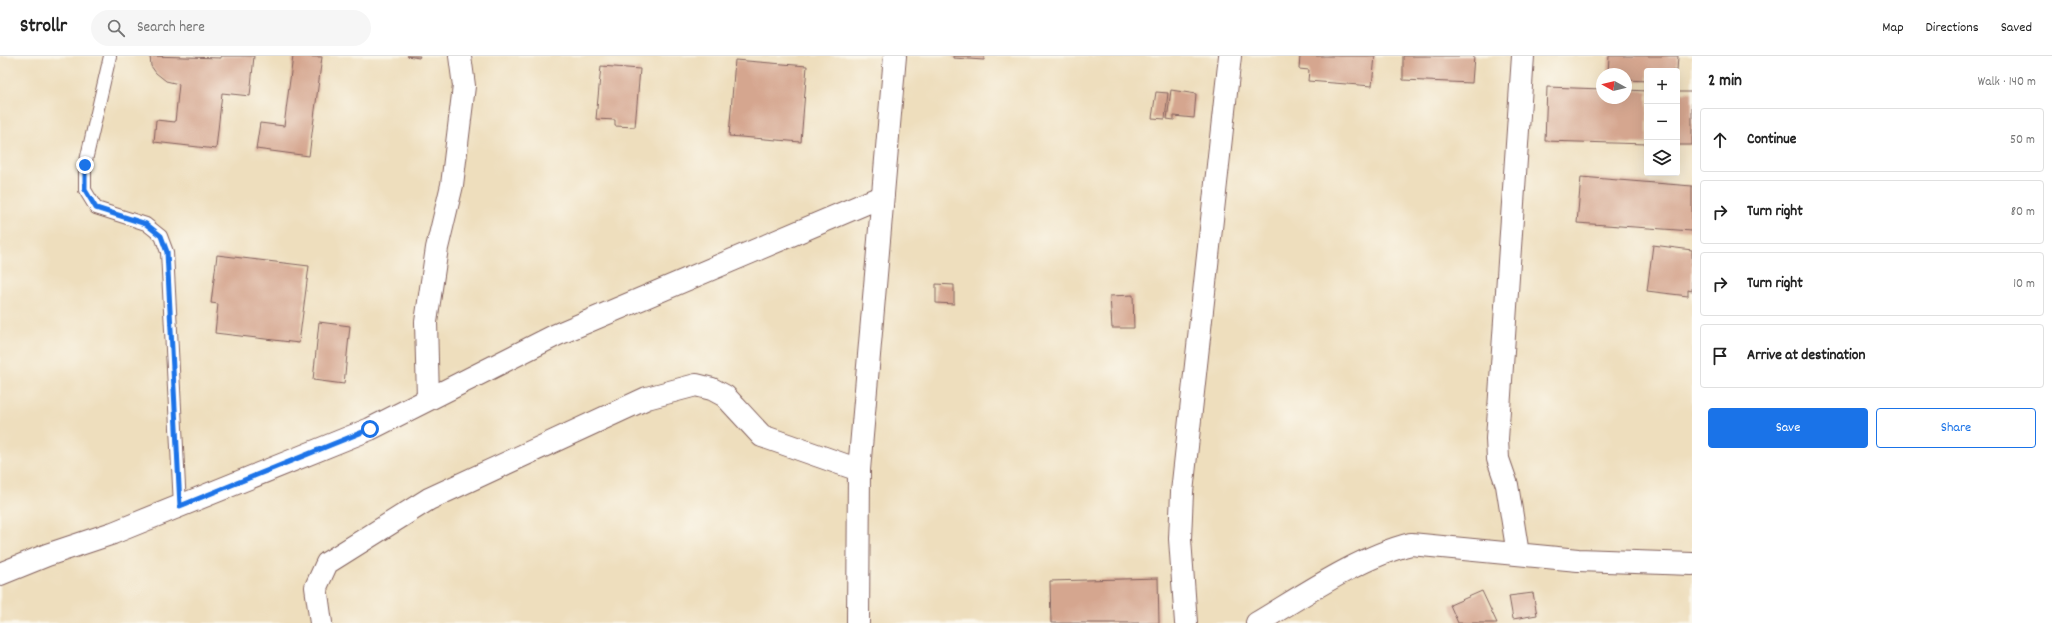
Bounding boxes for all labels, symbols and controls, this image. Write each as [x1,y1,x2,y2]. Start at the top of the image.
search box [91,10,371,46]
text: Strollr [20,14,67,41]
icon: search [105,17,127,39]
text: Search here [137,17,205,39]
text: Map [1882,18,1904,38]
text: Directions [1926,18,1979,38]
text: Saved [2001,18,2032,38]
north arrow [1596,68,1632,104]
map controls [1644,68,1680,176]
button: + [1644,68,1680,104]
text: 2 min [1708,70,1742,94]
text: Walk · 140 m [1978,73,2036,92]
button: − [1644,104,1680,140]
icon: ahead [1709,129,1731,151]
text: Continue [1747,129,1796,151]
text: 50 m [2010,131,2035,150]
button: layers [1644,140,1680,176]
route end [76,156,94,174]
icon: right [1709,201,1731,223]
text: Turn right [1747,201,1803,223]
text: 80 m [2011,203,2035,222]
icon: right [1709,273,1731,295]
text: Turn right [1747,273,1803,295]
text: 10 m [2013,275,2035,294]
icon: arrive [1709,345,1731,367]
text: Arrive at destination [1747,345,1865,367]
button: Save [1708,408,1868,448]
button: Share [1876,408,2036,448]
route start [361,420,379,438]

